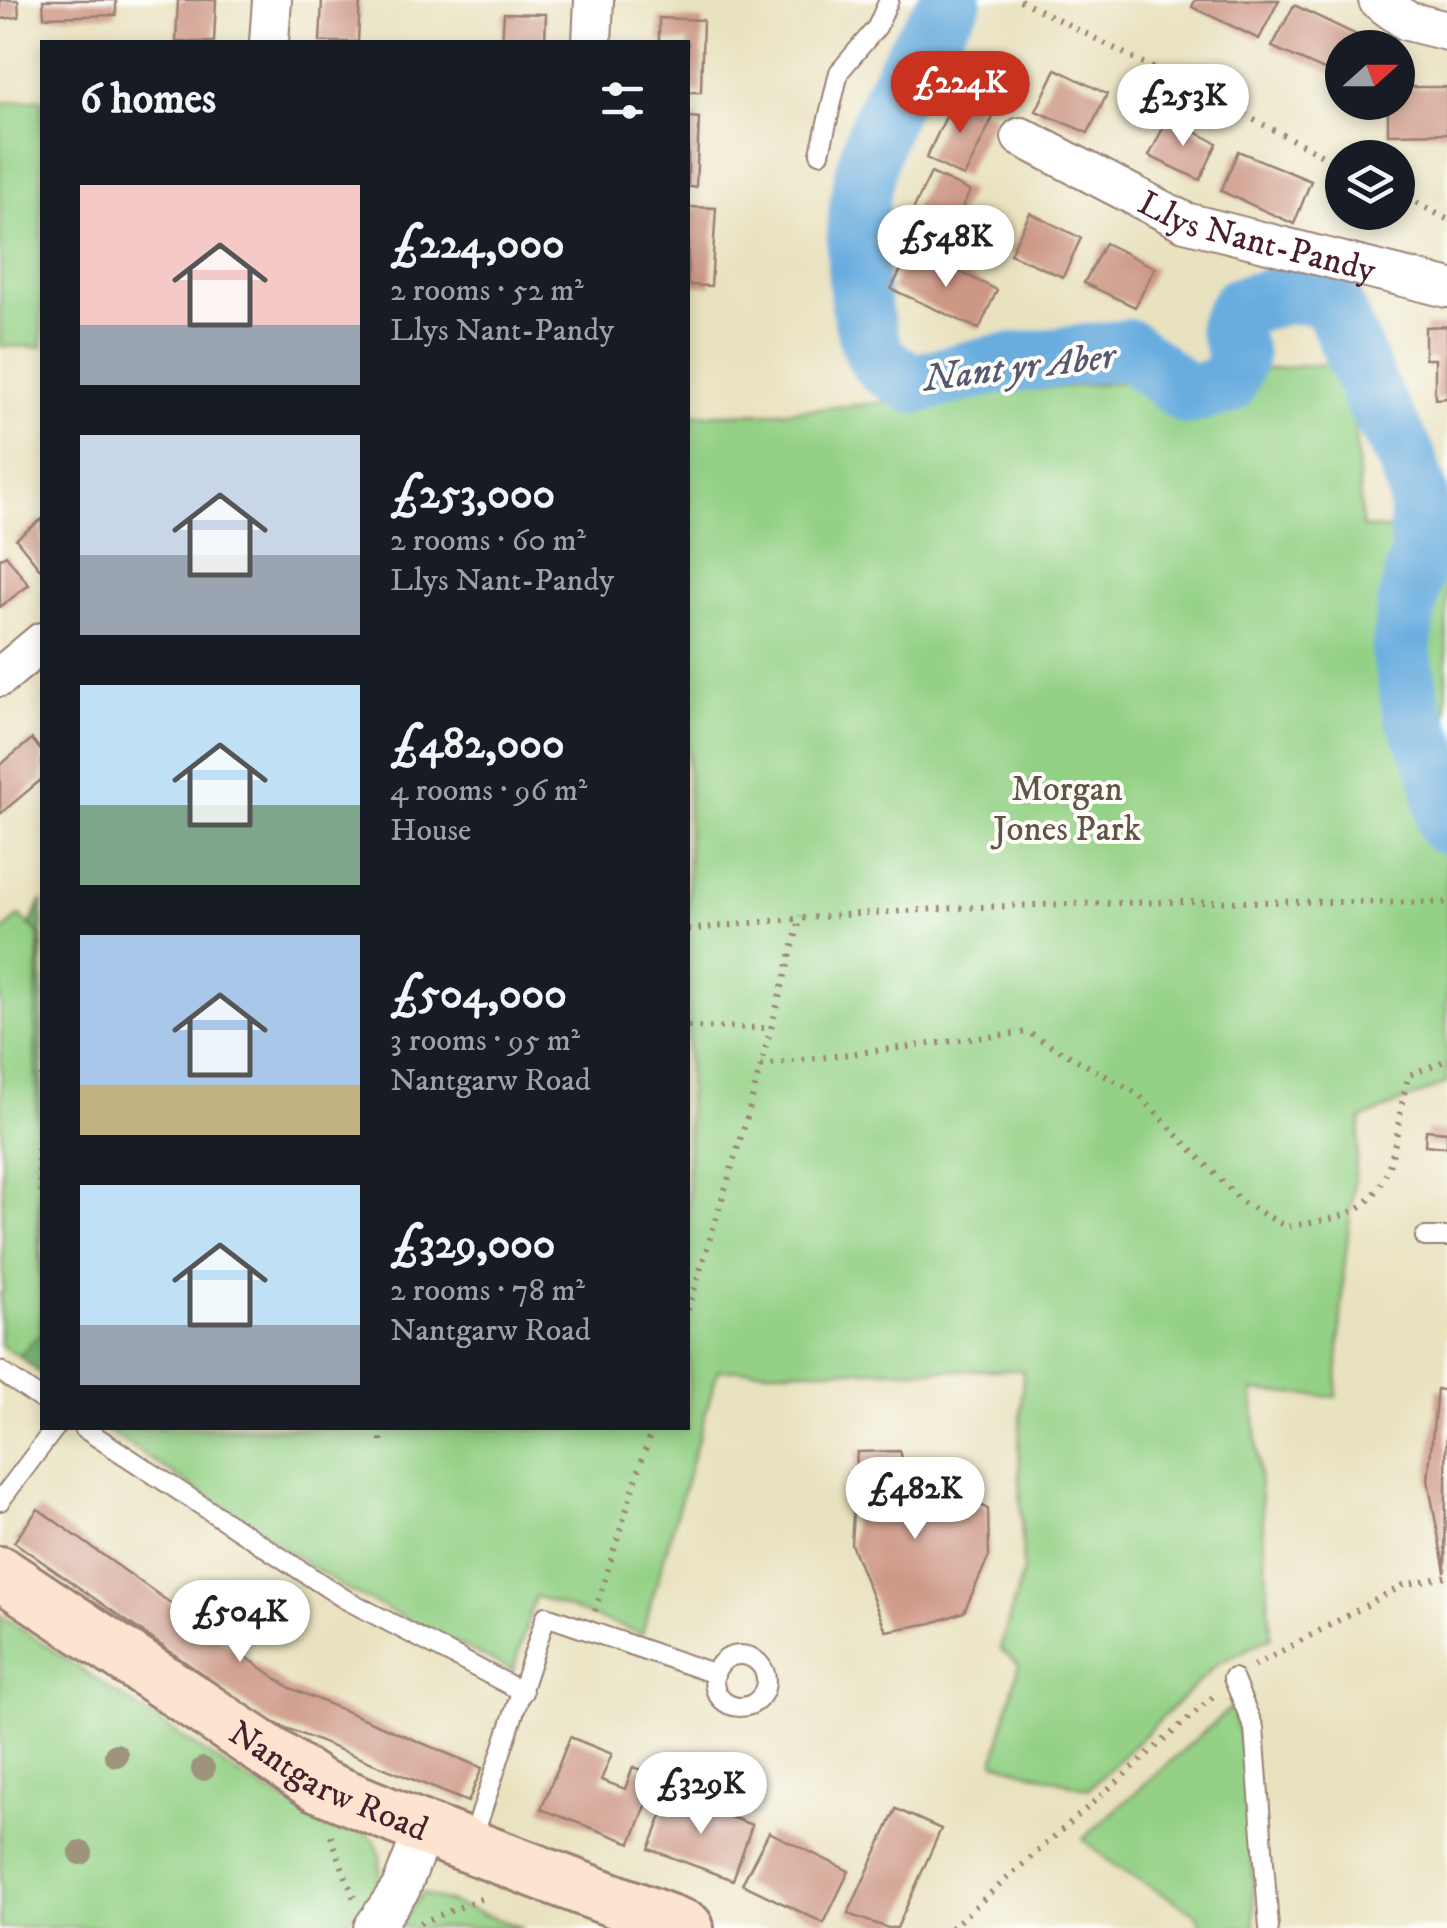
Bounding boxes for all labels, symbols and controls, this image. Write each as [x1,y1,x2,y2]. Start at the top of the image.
north arrow [1325,30,1415,120]
map controls [1325,30,1415,230]
pin: £224K [890,51,1030,136]
text: £224K [913,63,1007,103]
pin: £253K [1113,64,1253,149]
icon: filters [595,73,650,128]
text: 6 homes [80,74,216,126]
text: £253K [1139,76,1227,116]
button: layers [1325,140,1415,230]
street label: Llys Nant-Pandy [1130,182,1380,293]
pin: £548K [876,205,1016,290]
text: £548K [899,217,993,257]
text: £224,000 [390,219,565,271]
icon: home [160,225,280,345]
text: 2 rooms · 52 m² [390,271,584,311]
text: Llys Nant-Pandy [390,311,614,351]
water label: Nant yr Aber [919,332,1121,404]
text: £253,000 [390,469,555,521]
icon: home [160,475,280,595]
text: 2 rooms · 60 m² [390,521,586,561]
text: Llys Nant-Pandy [390,561,614,601]
text: £482,000 [390,719,564,771]
icon: home [160,725,280,845]
park label: Morgan Jones Park [990,768,1141,852]
text: 4 rooms · 96 m² [390,771,587,811]
text: House [390,811,471,851]
text: £504,000 [390,969,567,1021]
icon: home [160,975,280,1095]
text: 3 rooms · 95 m² [390,1021,580,1061]
text: Nantgarw Road [390,1061,591,1101]
text: £329,000 [390,1219,555,1271]
icon: home [160,1225,280,1345]
text: 2 rooms · 78 m² [390,1271,585,1311]
text: Nantgarw Road [390,1311,591,1351]
pin: £482K [845,1457,985,1542]
text: £482K [868,1469,962,1509]
pin: £504K [170,1580,310,1665]
text: £504K [192,1592,288,1632]
street label: Nantgarw Road [220,1712,435,1852]
pin: £329K [631,1752,771,1837]
text: £329K [657,1764,745,1804]

